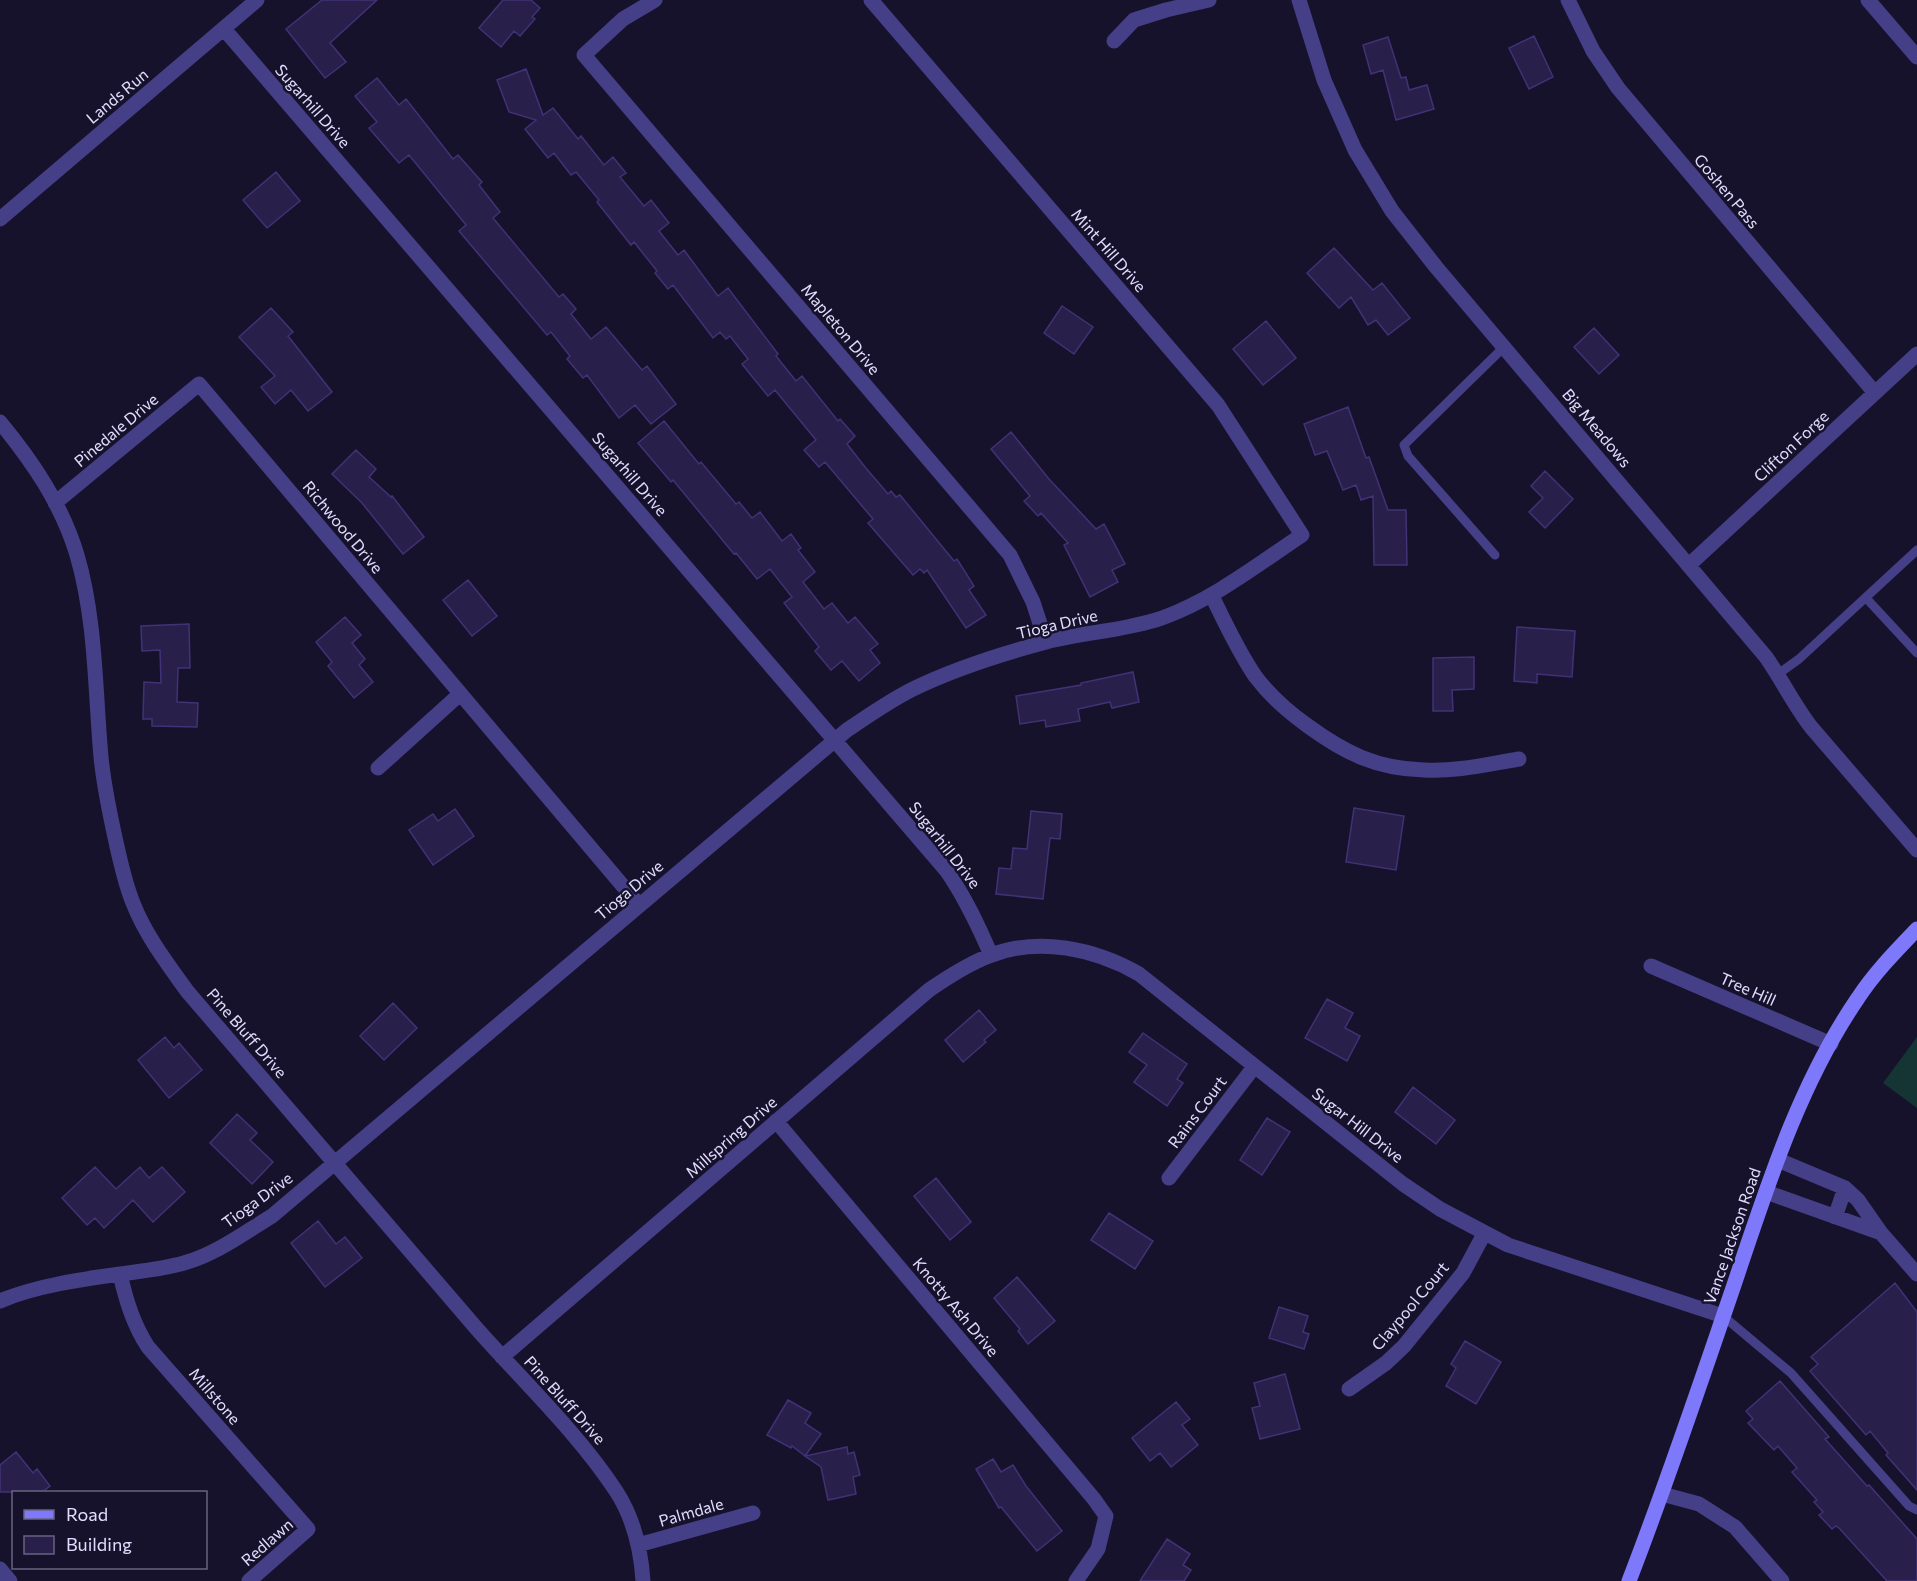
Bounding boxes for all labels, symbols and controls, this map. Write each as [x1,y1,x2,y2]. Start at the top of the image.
street label: Sugarhill Drive [272,60,355,151]
street label: Lands Run [82,64,152,127]
street label: Goshen Pass [1691,150,1764,232]
street label: Mint Hill Drive [1068,204,1151,295]
street label: Mapleton Drive [798,280,885,378]
street label: Big Meadows [1559,384,1636,471]
street label: Pinedale Drive [70,389,161,470]
street label: Clifton Forge [1749,406,1832,485]
street label: Sugarhill Drive [589,428,672,519]
street label: Richwood Drive [299,477,387,577]
street label: Tioga Drive [1015,605,1099,642]
street label: Sugarhill Drive [906,798,985,892]
street label: Tioga Drive [591,856,666,923]
street label: Tree Hill [1717,968,1779,1009]
street label: Pine Bluff Drive [203,984,291,1081]
street label: Rains Court [1163,1072,1230,1151]
street label: Sugar Hill Drive [1309,1083,1408,1166]
street label: Millspring Drive [681,1092,780,1181]
street label: Vance Jackson Road [1699,1165,1764,1307]
street label: Tioga Drive [218,1168,296,1232]
street label: Knotty Ash Drive [910,1253,1003,1360]
street label: Claypool Court [1367,1257,1452,1354]
street label: Pine Bluff Drive [521,1352,610,1448]
street label: Millstone [186,1364,245,1428]
legend [12,1491,207,1569]
street label: Palmdale [656,1493,725,1530]
text: Road [66,1503,108,1525]
street label: Redlawn [237,1514,296,1569]
text: Building [66,1533,132,1555]

